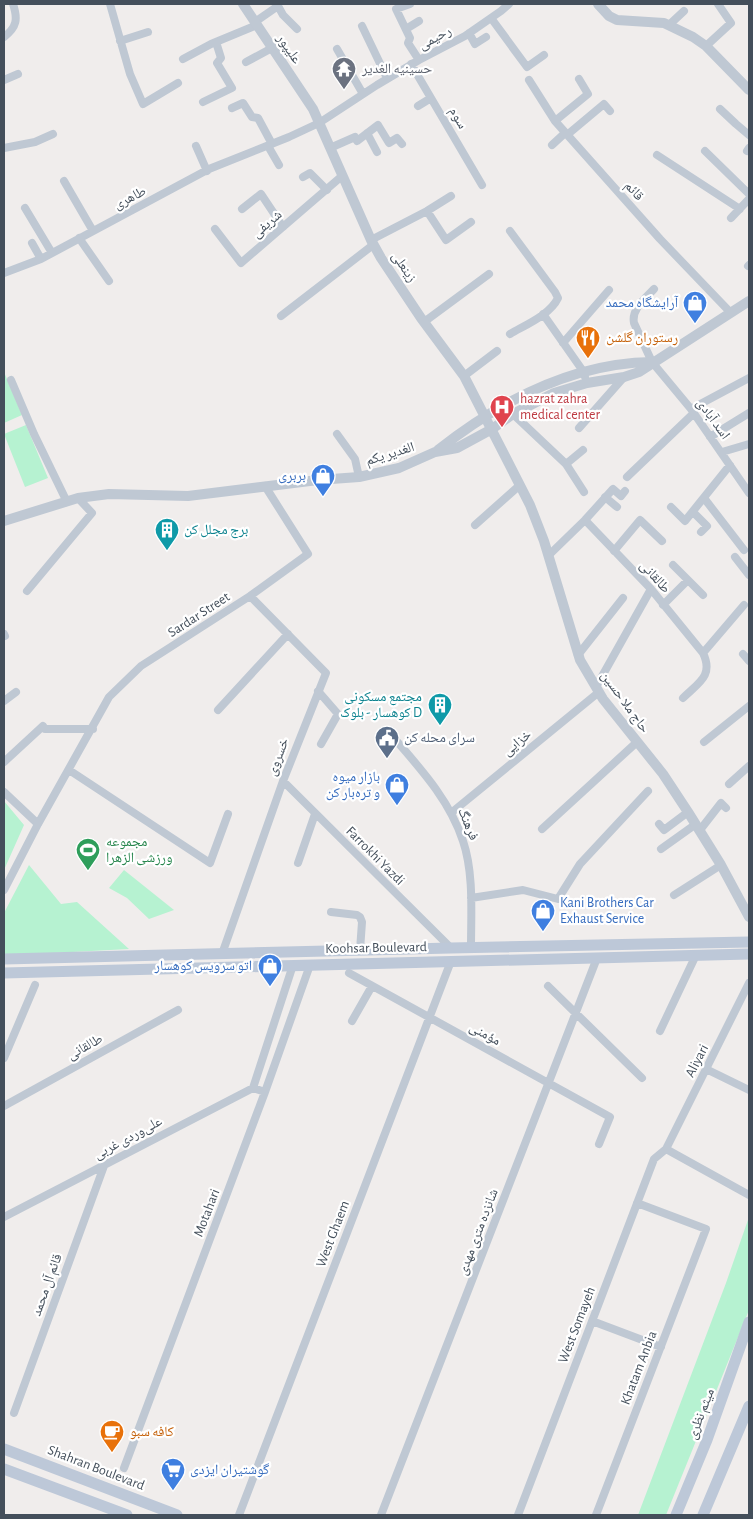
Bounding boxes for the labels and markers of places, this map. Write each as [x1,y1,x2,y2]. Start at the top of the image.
temple icon: حسینیه الغدیر [331,56,357,90]
place label: حسینیه الغدیر [361,62,432,77]
shop icon: آرایشگاه محمد [682,290,708,324]
place label: آرایشگاه محمد [606,295,678,311]
restaurant icon: رستوران گلشن [575,325,601,359]
place label: رستوران گلشن [606,331,678,346]
place label: hazrat zahra medical center [520,392,601,422]
hospital icon: hazrat zahra medical center [489,394,515,428]
shop icon: بربری [310,463,336,497]
place label: بربری [278,469,306,484]
building icon: برج مجلل کن [154,517,180,551]
place label: برج مجلل کن [184,523,249,539]
place label: مجتمع مسکونی کوهسار - بلوک D [340,690,422,721]
building icon: مجتمع مسکونی کوهسار - بلوک D [427,692,453,726]
public building icon: سرای محله کن [374,725,400,759]
place label: سرای محله کن [404,731,475,746]
place label: بازار میوه و تره‌بار کن [326,770,380,801]
shop icon: بازار میوه و تره‌بار کن [384,772,410,806]
place label: مجموعه ورزشی الزهرا [106,835,173,866]
sports icon: مجموعه ورزشی الزهرا [75,837,101,871]
place label: Kani Brothers Car Exhaust Service [560,896,654,926]
shop icon: Kani Brothers Car Exhaust Service [530,898,556,932]
shop icon: اتو سرویس کوهسار [257,953,283,987]
place label: اتو سرویس کوهسار [154,959,252,974]
cafe icon: کافه سبو [99,1419,125,1453]
place label: کافه سبو [130,1425,174,1440]
supermarket icon: گوشتیران ایزدی [160,1457,186,1491]
place label: گوشتیران ایزدی [190,1463,270,1478]

